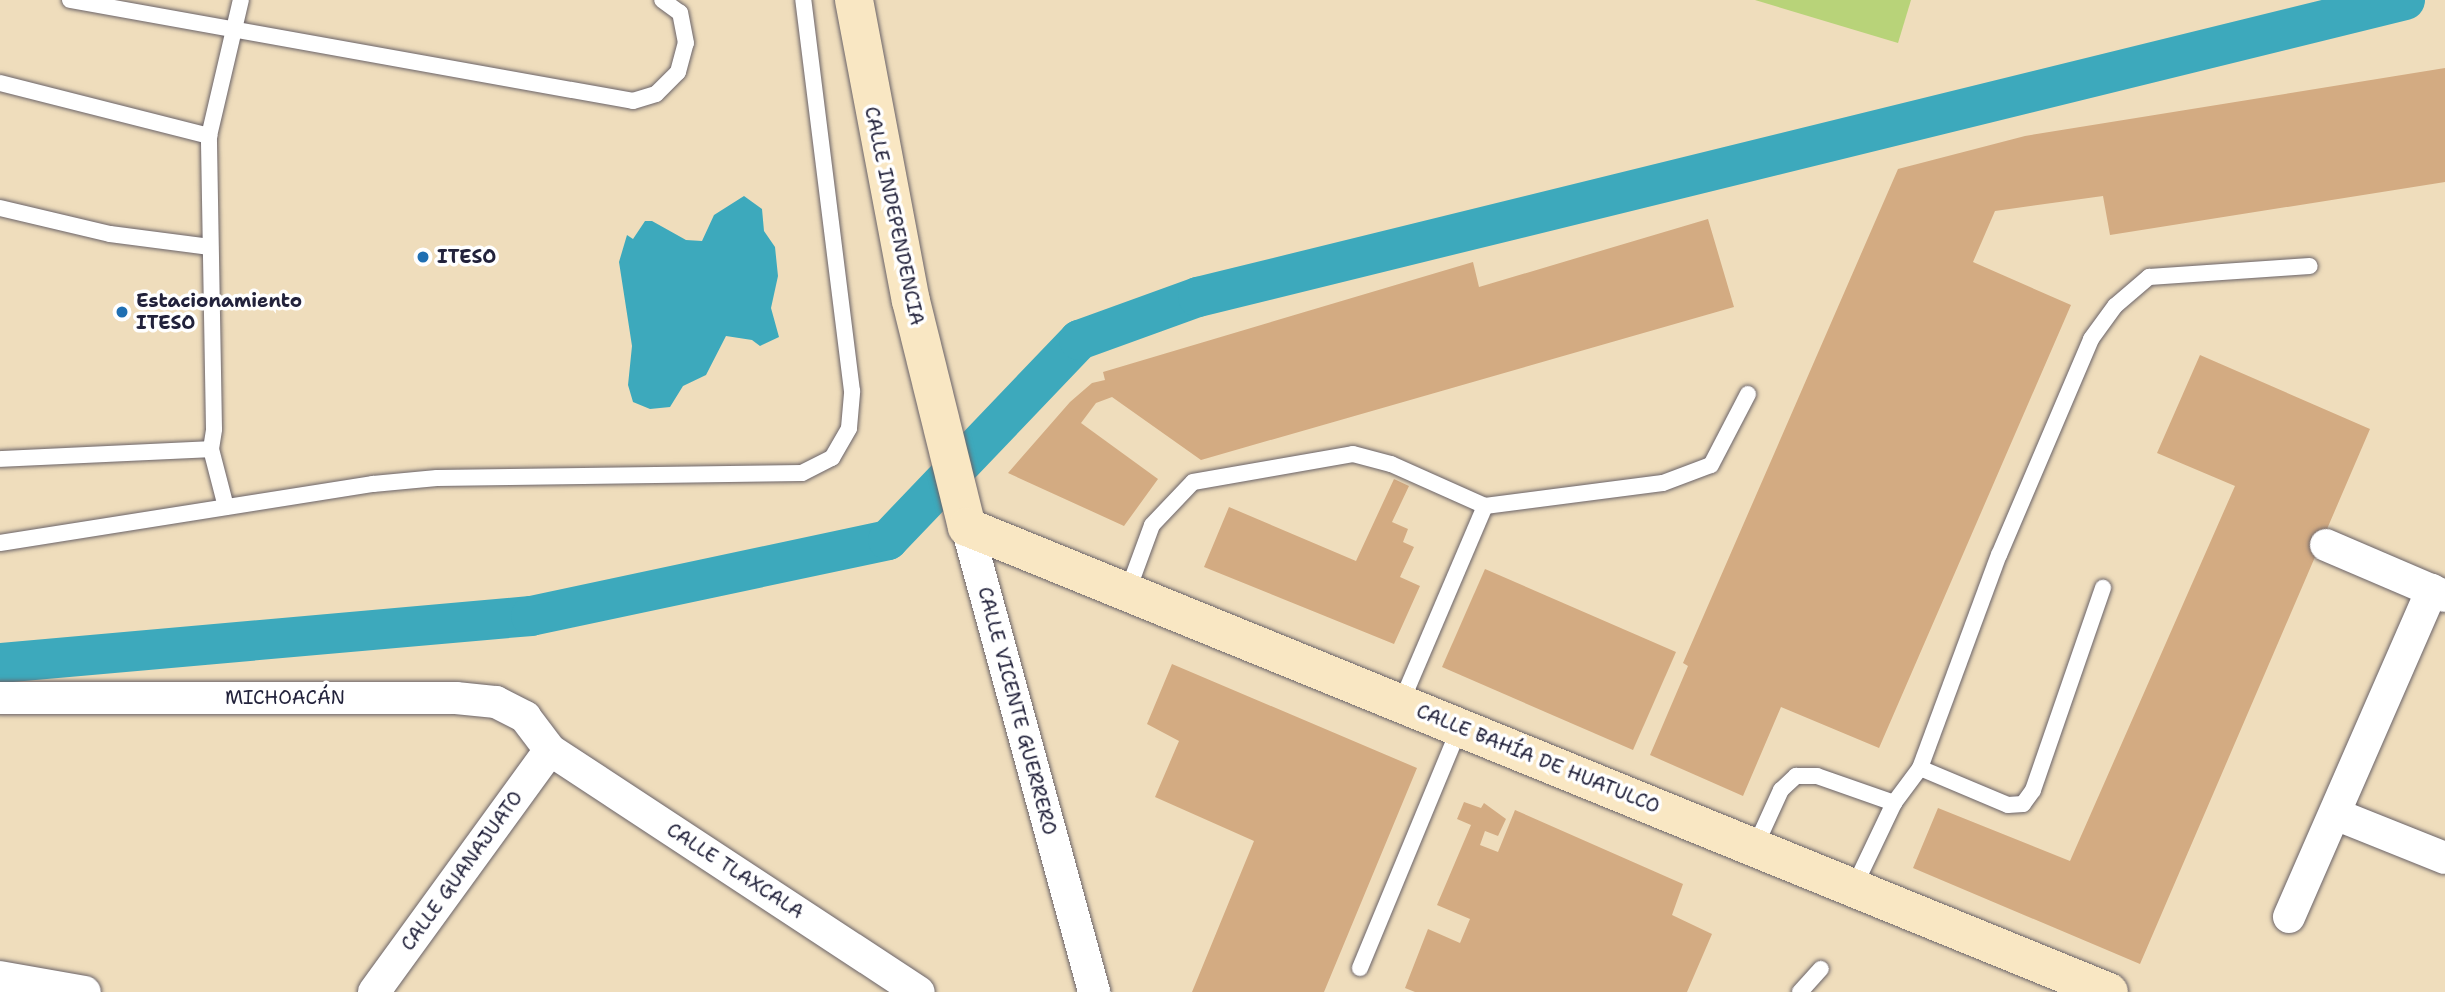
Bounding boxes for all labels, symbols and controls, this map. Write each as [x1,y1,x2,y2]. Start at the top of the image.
street label: CALLE INDEPENDENCIA [860,105,928,327]
place label: ITESO [437,246,496,268]
marker: ITESO [415,249,431,265]
place label: Estacionamiento ITESO [136,290,302,334]
marker: Estacionamiento ITESO [114,304,130,320]
street label: CALLE VICENTE GUERRERO [973,584,1061,838]
street label: MICHOACÁN [225,687,345,709]
street label: CALLE BAHÍA DE HUATULCO [1413,700,1663,818]
street label: CALLE GUANAJUATO [396,787,528,955]
street label: CALLE TLAXCALA [662,818,808,924]

